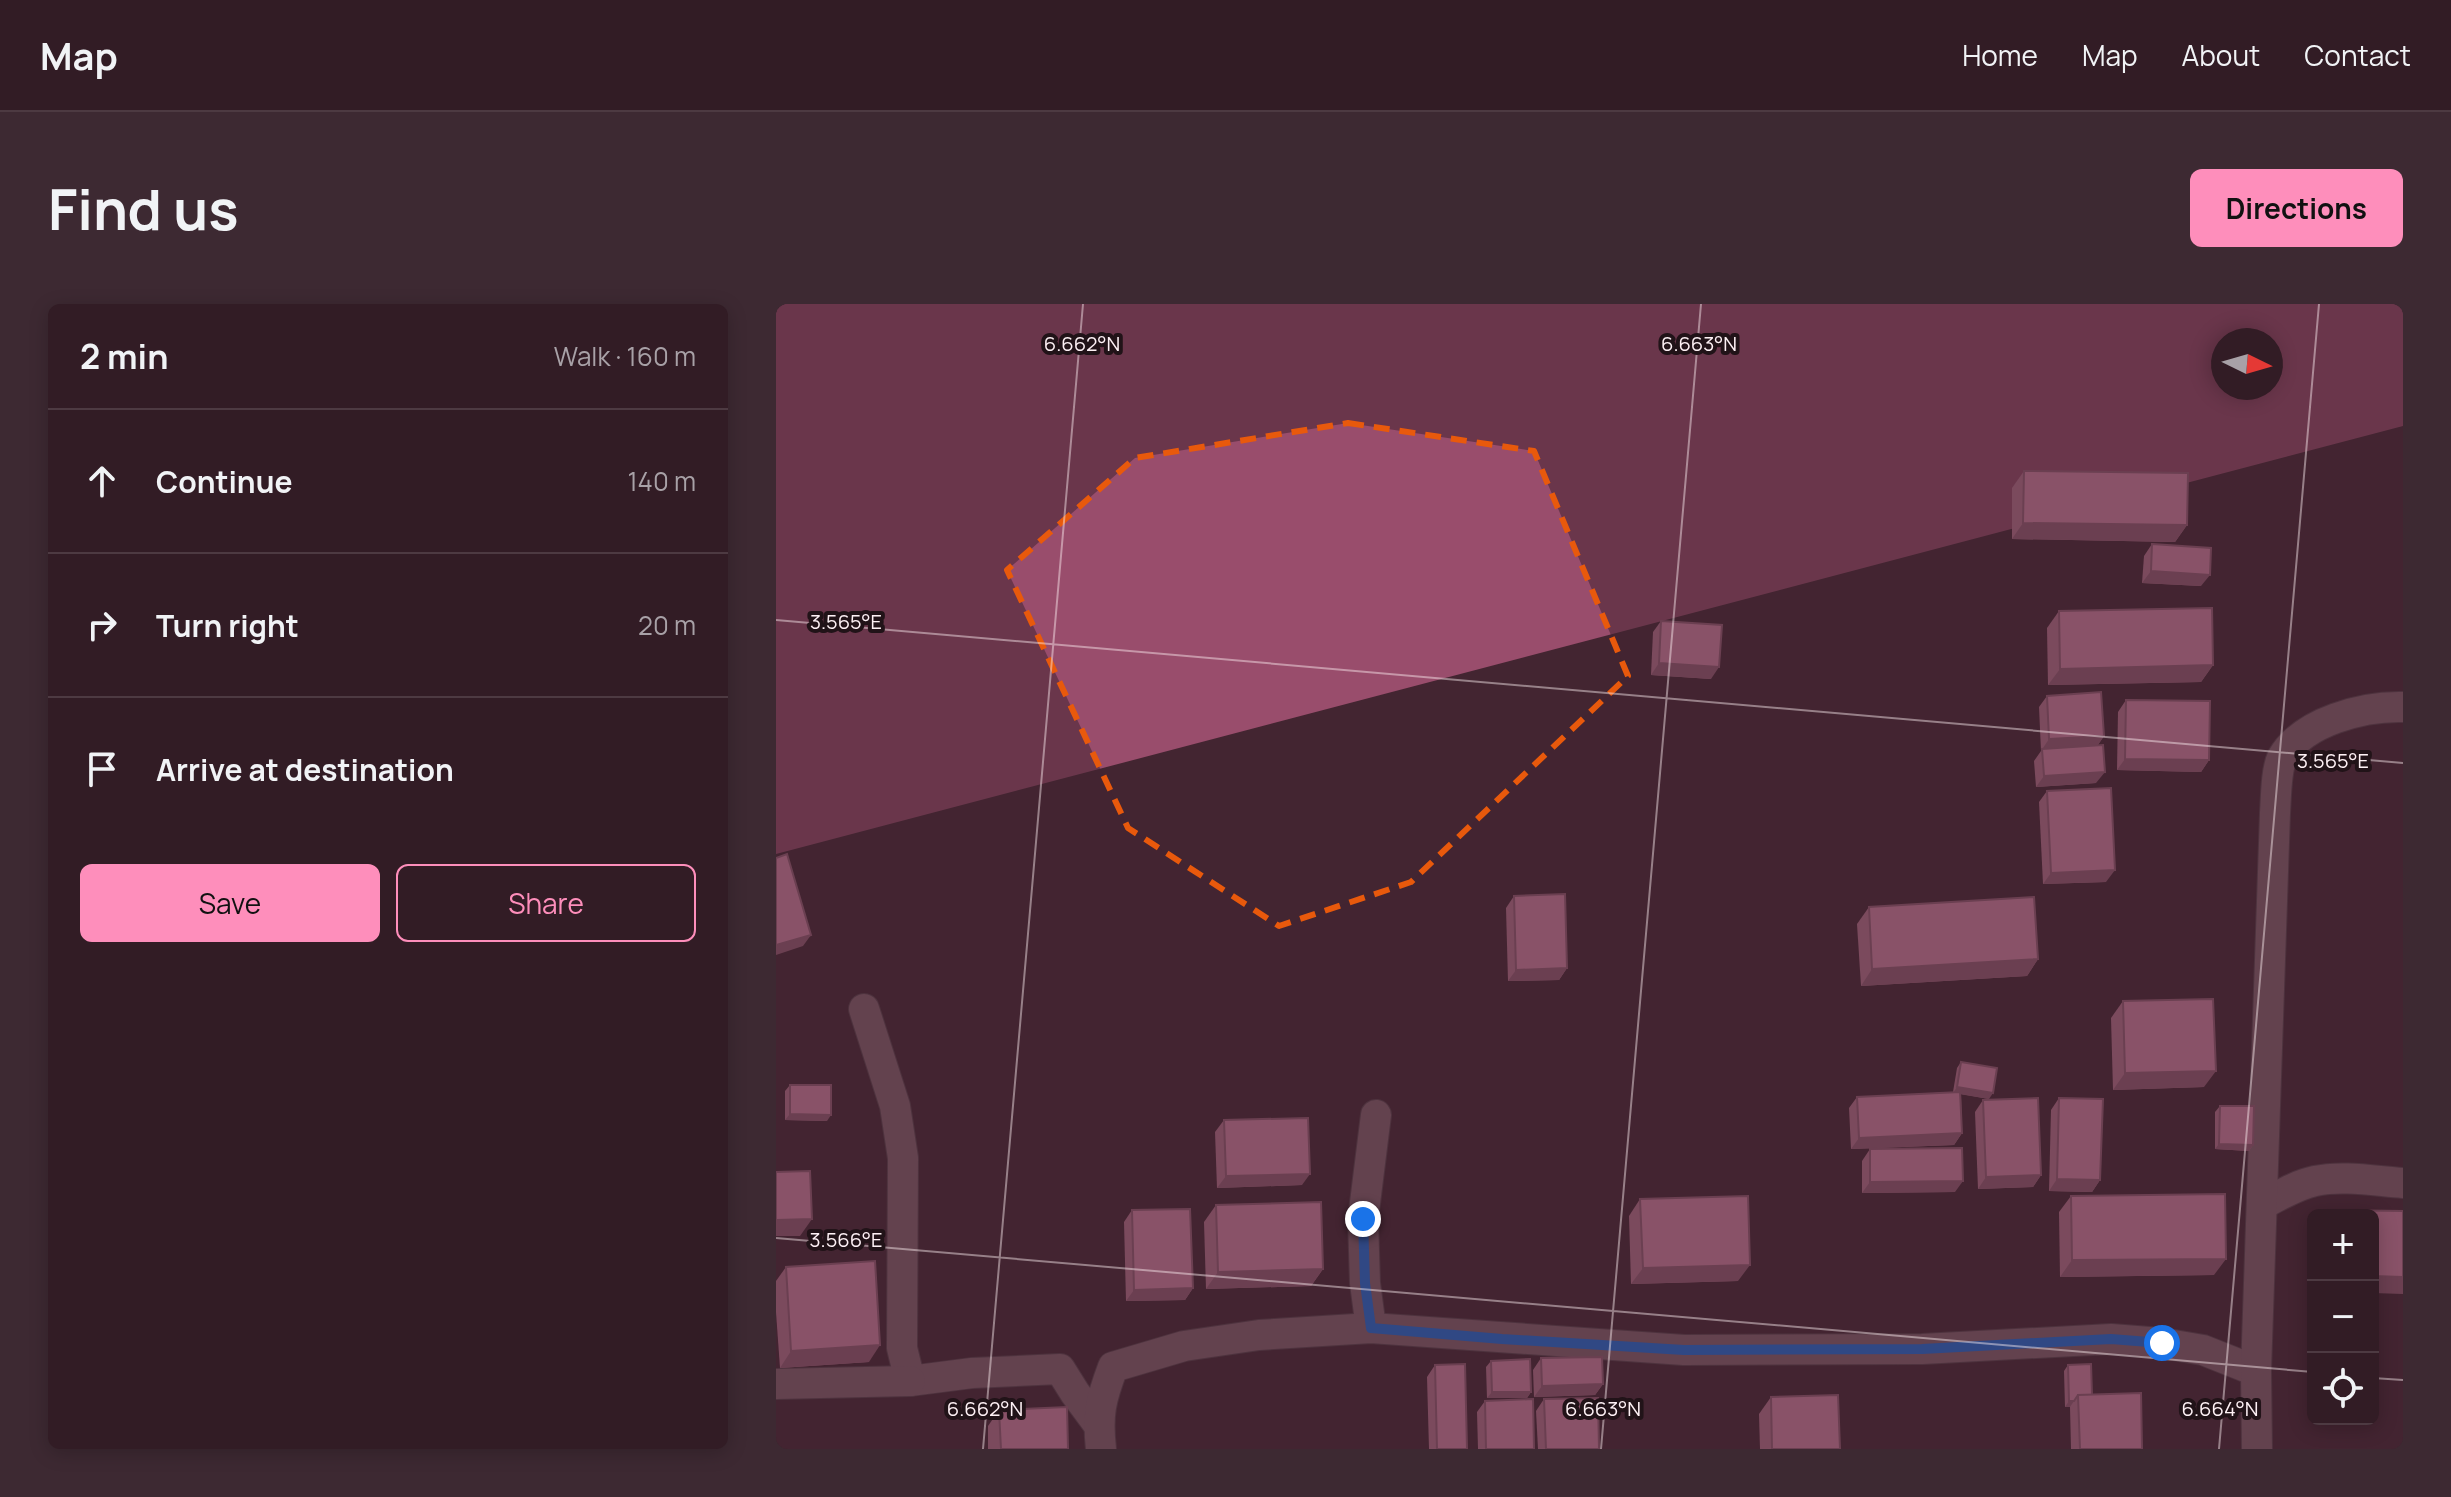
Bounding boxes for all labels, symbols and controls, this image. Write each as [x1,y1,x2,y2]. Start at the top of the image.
text: Map [40,29,118,81]
text: Home [1962,36,2038,74]
text: Map [2082,36,2138,74]
text: About [2182,36,2260,74]
text: Contact [2304,36,2411,74]
button: Directions [2190,169,2403,247]
text: Find us [48,170,239,247]
north arrow [2211,328,2283,400]
text: 6.662°N [1044,330,1120,357]
text: 6.663°N [1661,330,1737,357]
text: 2 min [80,333,168,379]
text: Walk · 160 m [554,338,696,374]
icon: ahead [80,459,124,503]
text: Continue [156,461,292,502]
text: 140 m [627,463,696,499]
icon: right [80,603,124,647]
text: Turn right [156,605,299,646]
text: 20 m [638,607,696,643]
text: 3.565°E [810,608,882,635]
icon: arrive [80,747,124,791]
text: 3.565°E [2297,747,2369,774]
text: Arrive at destination [156,749,454,790]
button: Save [80,864,380,942]
button: Share [396,864,696,942]
route end [1345,1201,1381,1237]
map controls [2307,1209,2379,1425]
button: + [2307,1209,2379,1281]
text: 3.566°E [810,1226,882,1253]
button: − [2307,1281,2379,1353]
route start [2144,1325,2180,1361]
button: locate [2307,1353,2379,1425]
text: 6.662°N [947,1395,1023,1422]
text: 6.663°N [1565,1395,1641,1422]
text: 6.664°N [2182,1395,2258,1422]

